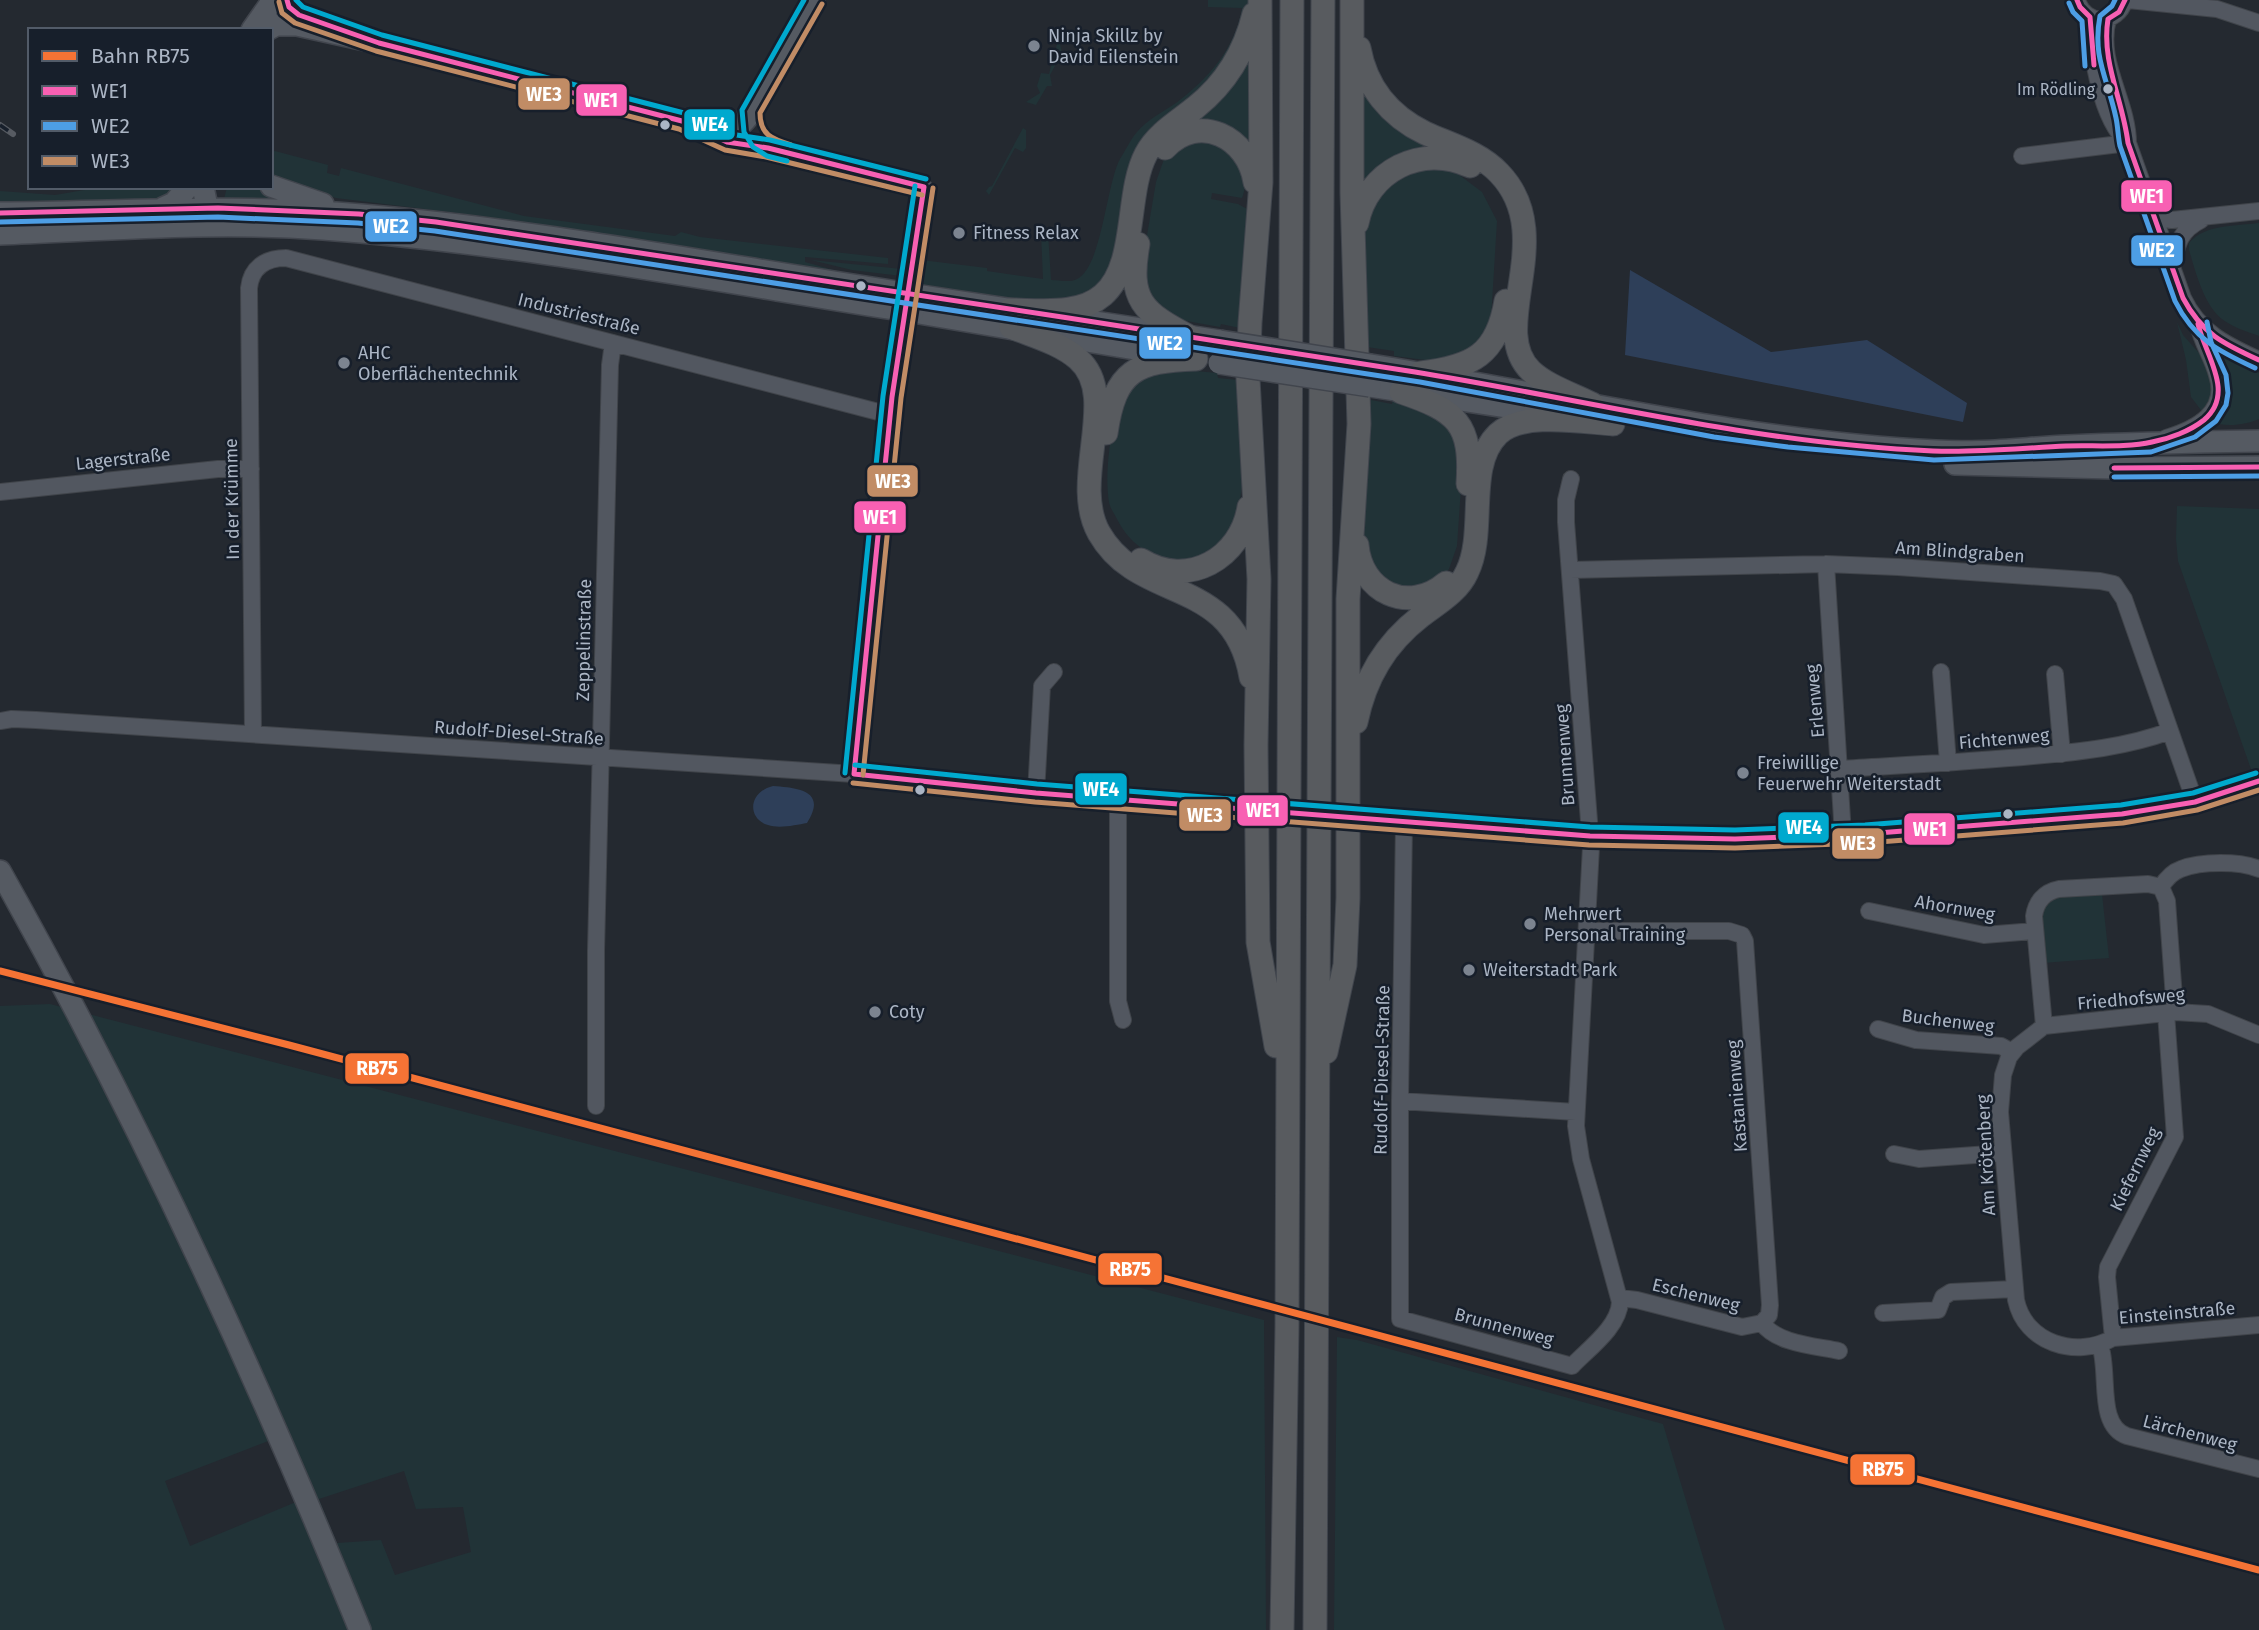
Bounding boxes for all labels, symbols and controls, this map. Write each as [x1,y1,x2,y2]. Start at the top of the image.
place label: Ninja Skillz by David Eilenstein [1048,25,1179,68]
legend [28,28,273,189]
marker: Ninja Skillz by David Eilenstein [1026,38,1042,54]
text: Bahn RB75 [91,43,190,69]
line badge: WE3 [517,77,571,111]
text: WE1 [91,78,128,104]
place label: Im Rödling [2017,80,2096,99]
marker: Im Rödling [2101,82,2115,96]
text: WE3 [526,83,562,106]
line badge: WE1 [575,83,628,117]
text: WE1 [584,89,618,112]
line badge: WE4 [683,108,736,141]
text: WE2 [91,113,130,139]
text: WE4 [692,113,728,136]
unlabelled marker [658,118,672,132]
text: WE3 [91,148,130,174]
line badge: WE1 [2120,179,2173,213]
text: WE1 [2130,185,2164,208]
line badge: WE2 [364,210,418,243]
text: WE2 [373,215,409,238]
place label: Fitness Relax [973,222,1079,244]
marker: Fitness Relax [951,225,967,241]
line badge: WE2 [2130,234,2184,267]
text: WE2 [2139,239,2175,262]
unlabelled marker [854,279,868,293]
street label: Industriestraße [516,288,642,340]
line badge: WE2 [1138,326,1192,360]
text: WE2 [1147,332,1183,355]
place label: AHC Oberflächentechnik [358,342,519,385]
marker: AHC Oberflächentechnik [336,355,352,371]
street label: In der Krümme [220,438,244,560]
street label: Lagerstraße [74,443,172,475]
line badge: WE3 [866,464,919,498]
text: WE3 [875,470,911,493]
line badge: WE1 [853,500,907,534]
text: WE1 [863,506,897,529]
street label: Am Blindgraben [1895,537,2025,567]
street label: Zeppelinstraße [572,579,596,701]
street label: Erlenweg [1801,663,1829,739]
street label: Brunnenweg [1550,703,1580,807]
street label: Rudolf-Diesel-Straße [433,716,605,750]
street label: Fichtenweg [1958,724,2051,754]
place label: Freiwillige Feuerwehr Weiterstadt [1757,752,1942,795]
marker: Freiwillige Feuerwehr Weiterstadt [1735,765,1751,781]
line badge: WE4 [1074,772,1128,806]
text: WE4 [1083,778,1119,801]
unlabelled marker [913,783,927,797]
line badge: WE1 [1236,794,1289,827]
line badge: WE3 [1178,798,1232,832]
text: WE1 [1246,799,1280,822]
text: WE3 [1187,804,1223,827]
unlabelled marker [2001,807,2015,821]
line badge: WE4 [1777,811,1830,844]
line badge: WE1 [1903,812,1956,846]
text: WE4 [1786,816,1822,839]
text: WE1 [1913,818,1947,841]
line badge: WE3 [1831,827,1885,860]
text: WE3 [1840,832,1876,855]
street label: Ahornweg [1913,890,1997,926]
place label: Mehrwert Personal Training [1544,903,1686,946]
marker: Mehrwert Personal Training [1522,916,1538,932]
place label: Weiterstadt Park [1483,959,1618,981]
marker: Weiterstadt Park [1461,962,1477,978]
street label: Friedhofsweg [2076,983,2186,1015]
street label: Rudolf-Diesel-Straße [1370,985,1394,1155]
place label: Coty [889,1001,925,1023]
marker: Coty [867,1004,883,1020]
street label: Buchenweg [1900,1004,1996,1038]
street label: Kastanienweg [1722,1038,1752,1153]
line badge: RB75 [344,1052,410,1085]
text: RB75 [356,1057,398,1080]
street label: Am Krötenberg [1972,1093,2000,1216]
street label: Kiefernweg [2105,1123,2165,1215]
line badge: RB75 [1097,1252,1163,1286]
text: RB75 [1109,1258,1151,1281]
street label: Eschenweg [1650,1273,1743,1317]
street label: Einsteinstraße [2118,1297,2236,1329]
street label: Brunnenweg [1452,1303,1557,1351]
street label: Lärchenweg [2141,1410,2240,1456]
line badge: RB75 [1849,1453,1916,1486]
text: RB75 [1862,1458,1904,1481]

